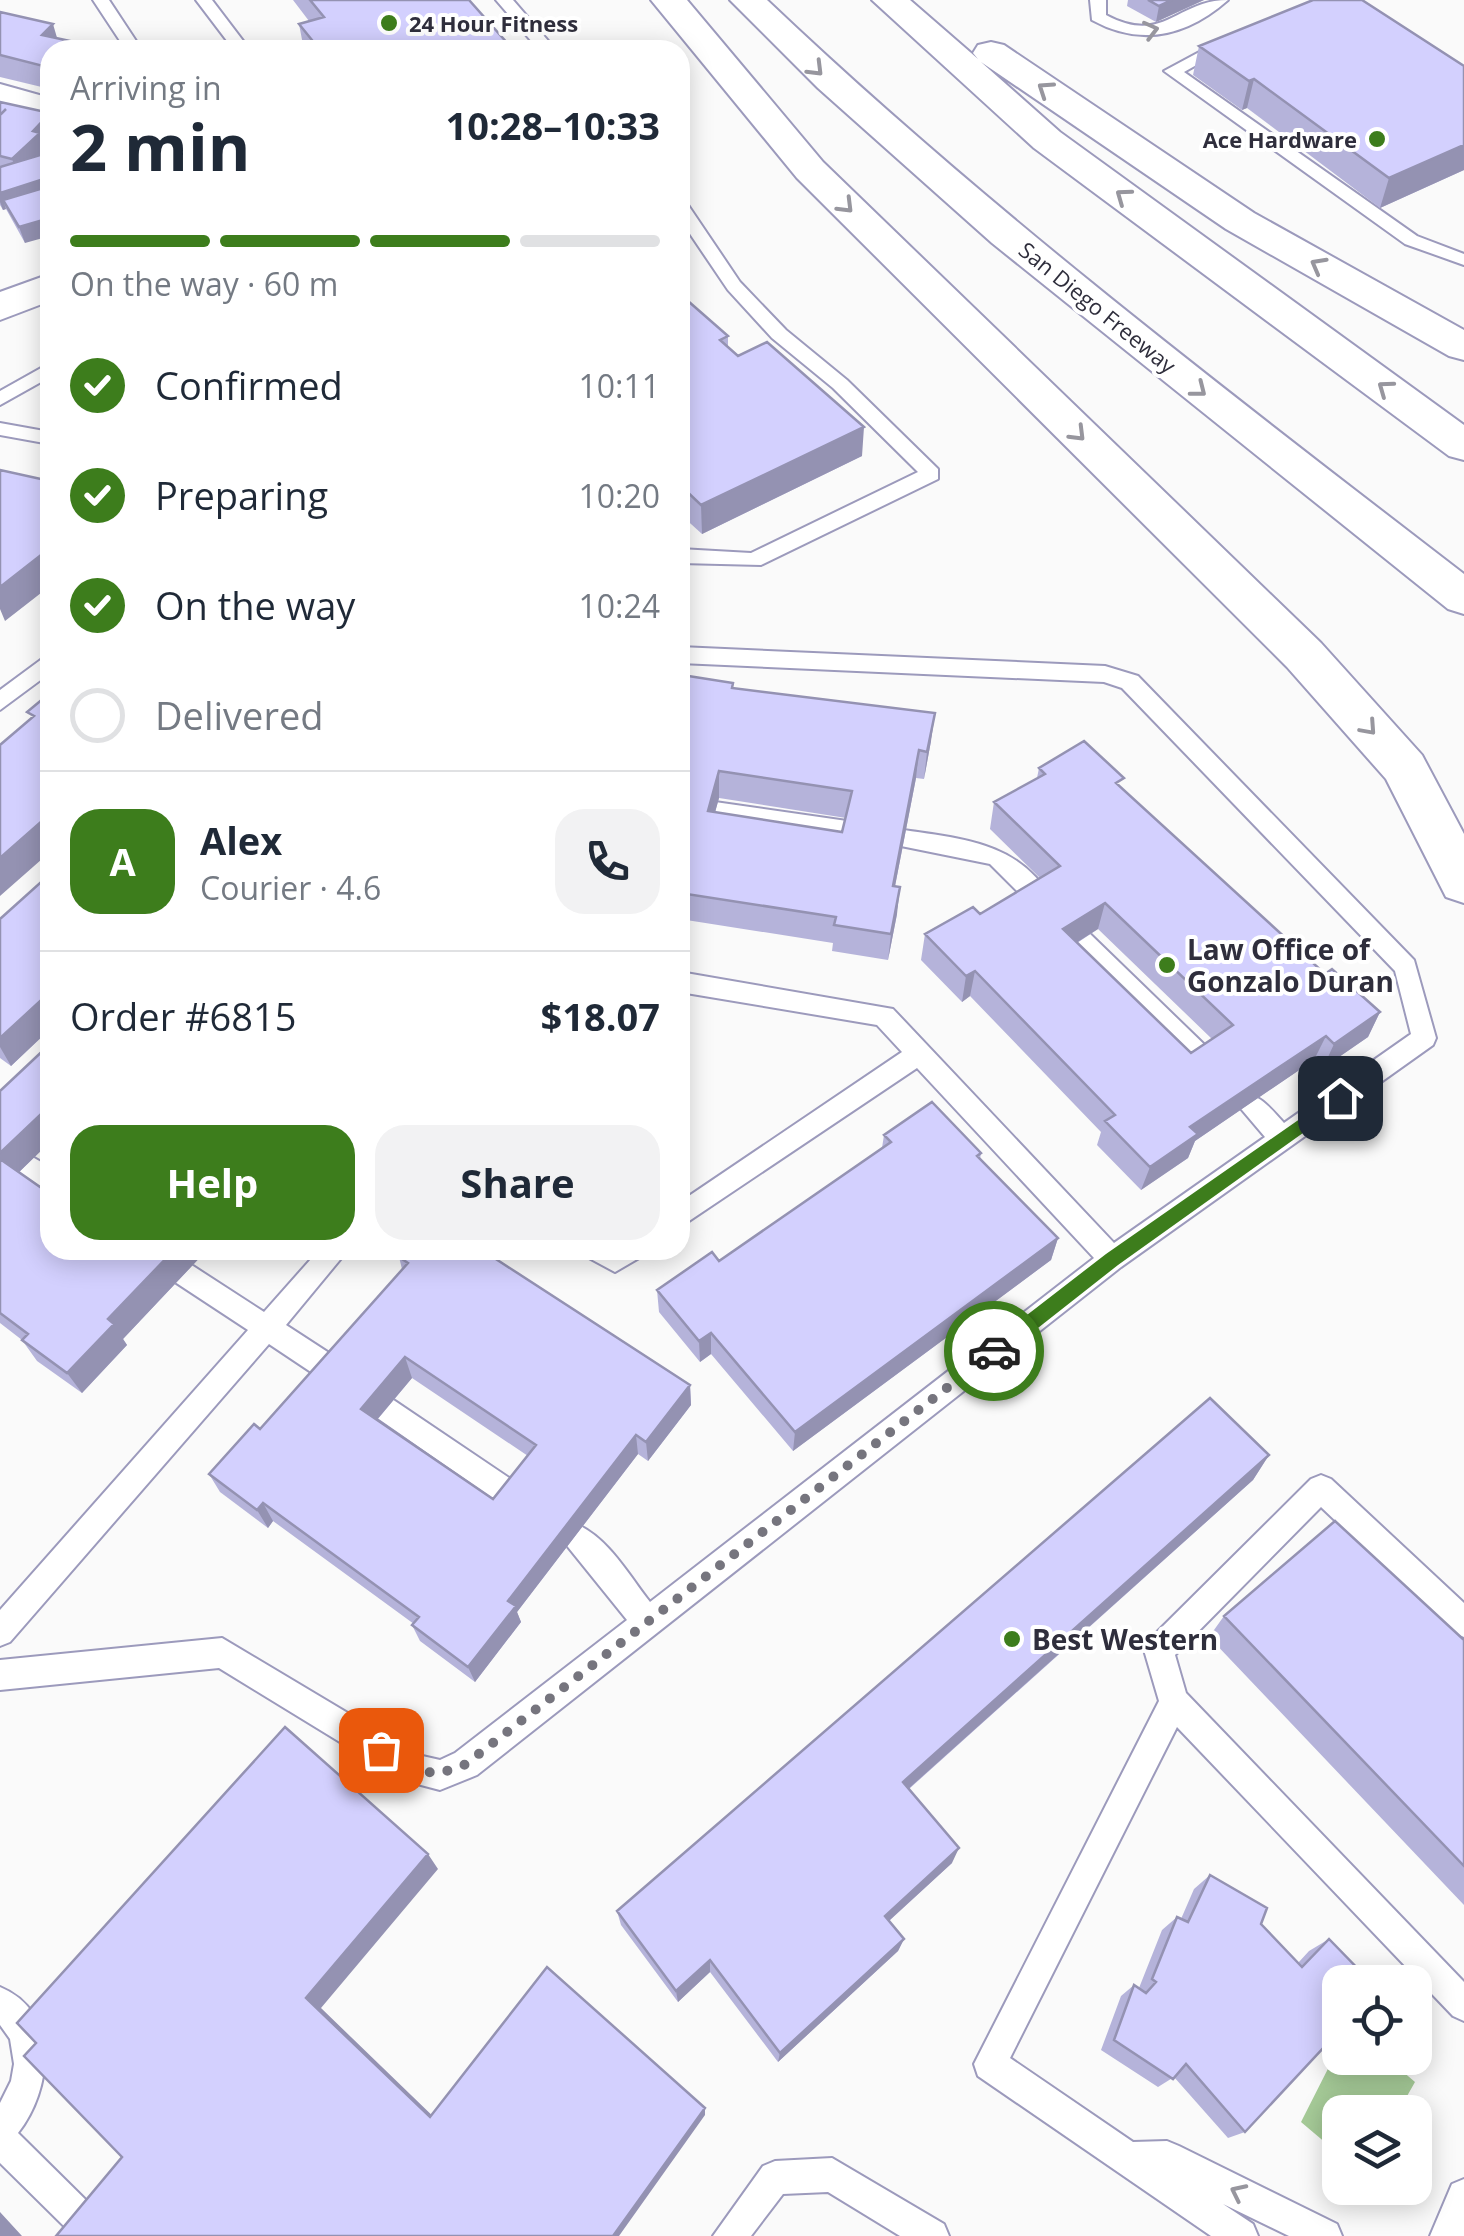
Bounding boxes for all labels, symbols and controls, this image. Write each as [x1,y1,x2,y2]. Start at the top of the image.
place label: 24 Hour Fitness [409,8,578,38]
marker: 24 Hour Fitness [378,12,400,34]
one-way arrow [1143,21,1160,42]
one-way arrow [804,57,822,75]
text: Arriving in [70,66,222,109]
one-way arrow [1038,83,1056,101]
text: 10:28–10:33 [446,99,660,151]
text: 2 min [70,102,250,190]
place label: Ace Hardware [1203,124,1357,154]
marker: Ace Hardware [1366,128,1388,150]
one-way arrow [1116,190,1134,208]
one-way arrow [835,194,853,212]
street label: San Diego Freeway [1013,234,1183,380]
one-way arrow [1311,257,1329,277]
text: On the way · 60 m [70,262,338,305]
icon: check [70,358,125,413]
text: Confirmed [155,359,343,411]
text: 10:11 [578,364,660,407]
one-way arrow [1188,378,1206,395]
one-way arrow [1378,383,1396,400]
one-way arrow [1066,422,1084,440]
icon: check [70,468,125,523]
text: Preparing [155,469,328,521]
text: 10:20 [578,474,660,517]
icon: check [70,578,125,633]
text: On the way [155,579,355,631]
text: 10:24 [578,584,660,627]
text: Delivered [155,689,324,741]
one-way arrow [1357,716,1375,735]
button: phone [555,809,660,914]
text: Alex [200,814,282,866]
text: A [109,835,136,887]
text: Courier · 4.6 [200,866,381,909]
place label: Law Office of Gonzalo Duran [1187,930,1394,1000]
marker: Law Office of Gonzalo Duran [1156,954,1178,976]
text: Order #6815 [70,990,297,1042]
text: $18.07 [541,990,660,1042]
pin [1298,1056,1383,1141]
icon: home [1313,1071,1368,1126]
button: Help [70,1125,355,1240]
button: Share [375,1125,660,1240]
courier [944,1301,1044,1401]
icon: car [967,1324,1022,1379]
place label: Best Western [1032,1620,1218,1658]
marker: Best Western [1001,1628,1023,1650]
pin [339,1708,424,1793]
icon: bag [354,1723,409,1778]
map controls [1322,1965,1432,2205]
button: locate [1322,1965,1432,2075]
button: layers [1322,2095,1432,2205]
one-way arrow [1230,2185,1248,2205]

